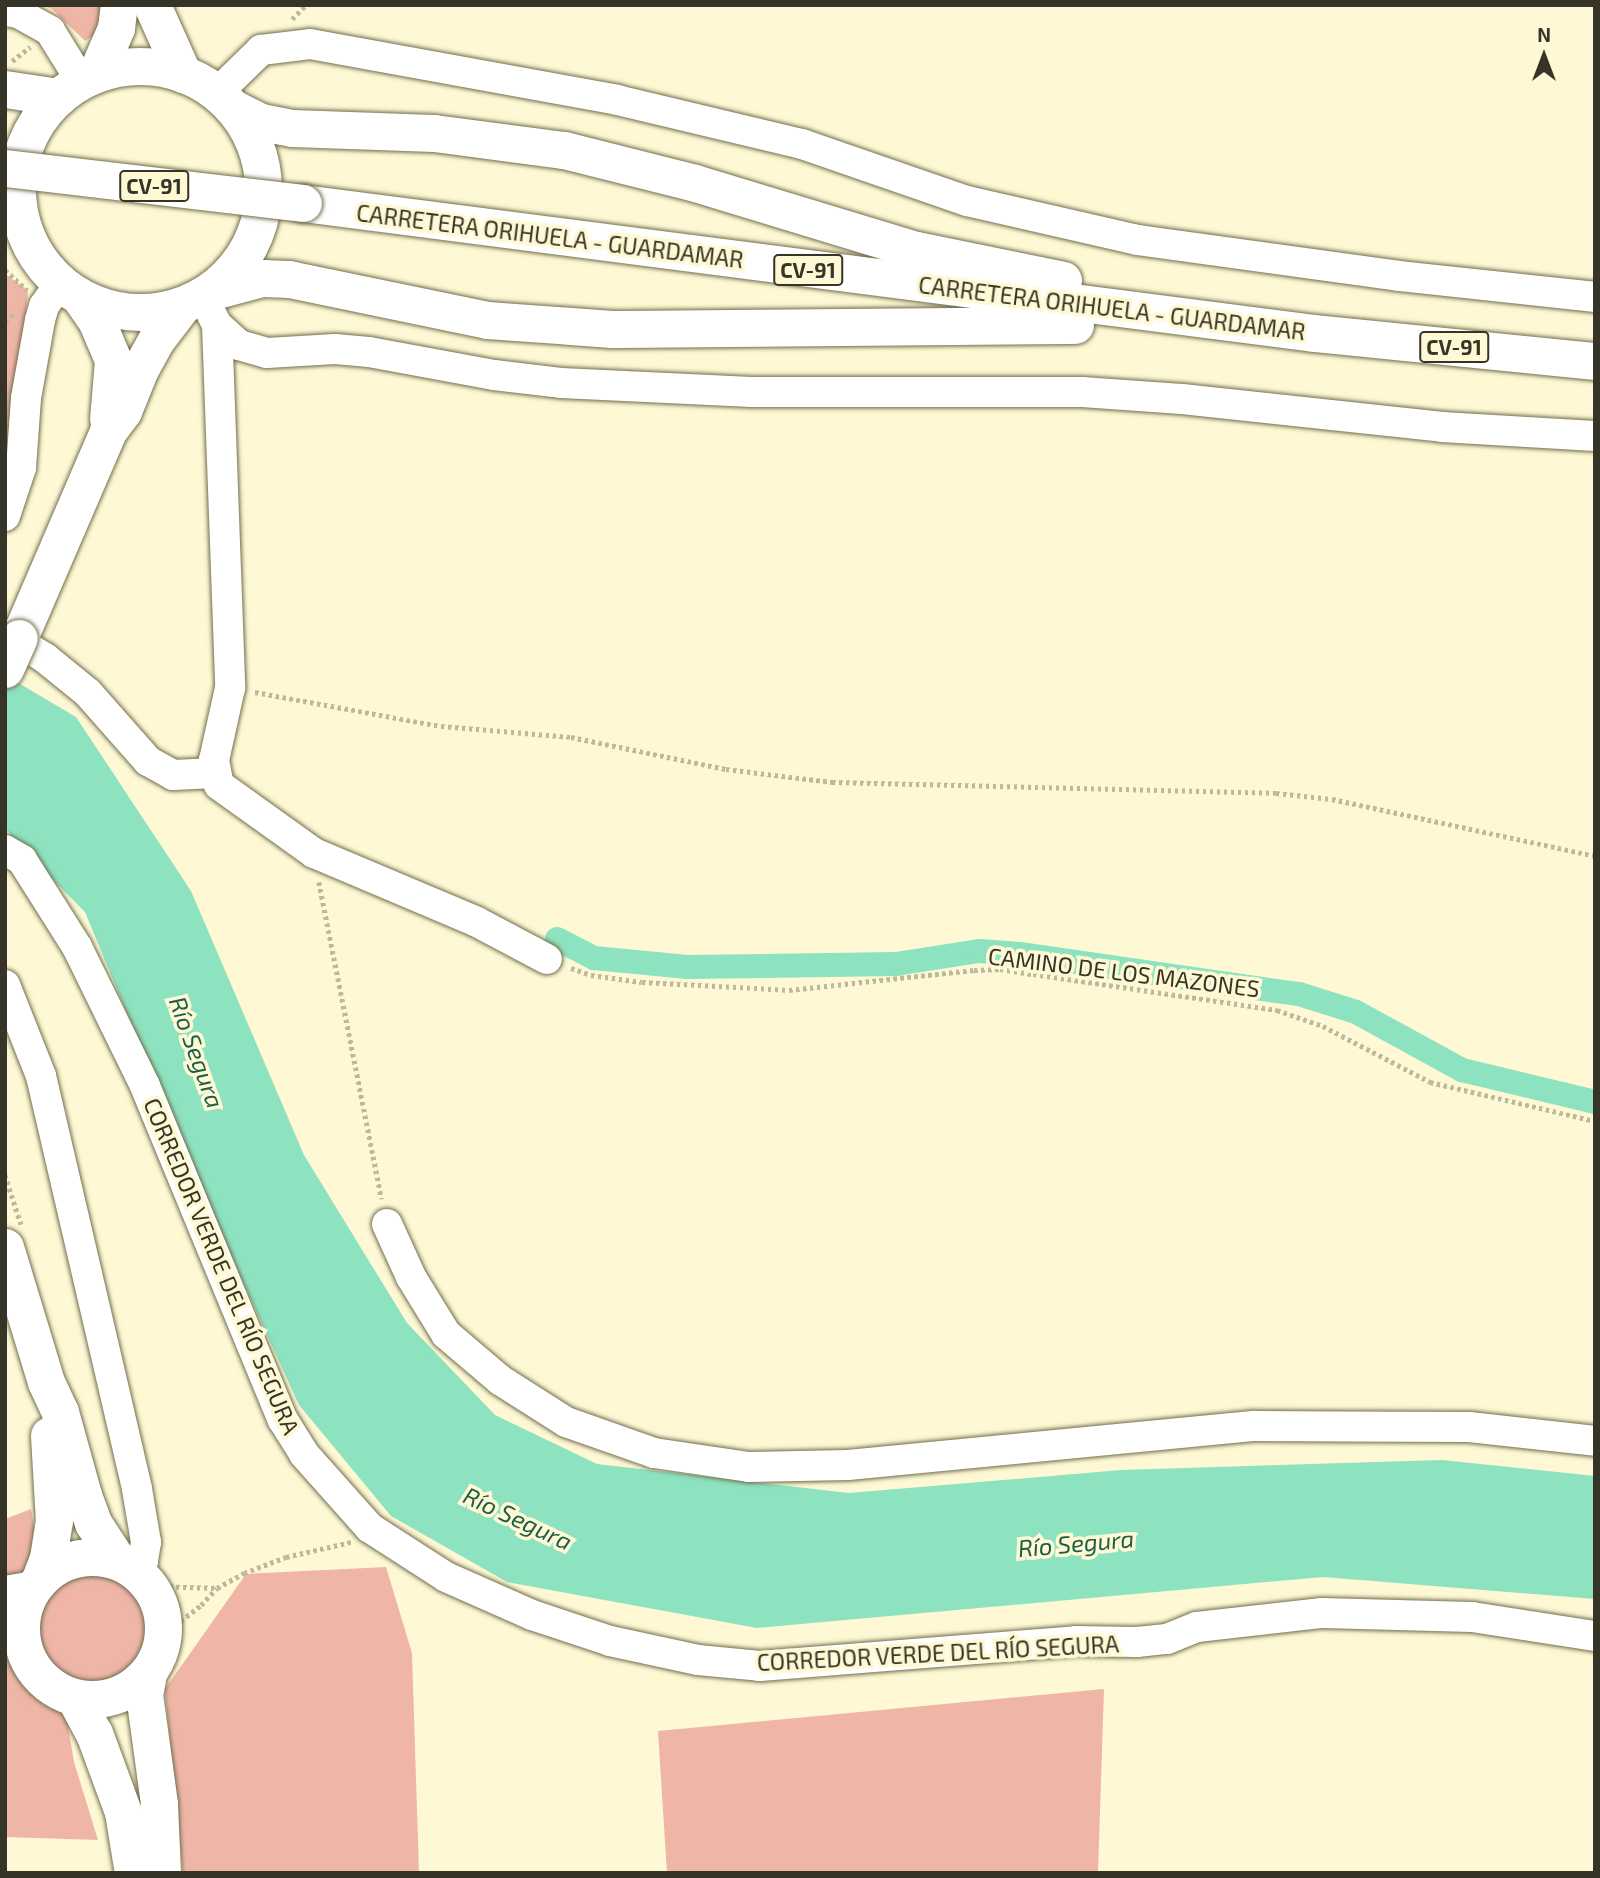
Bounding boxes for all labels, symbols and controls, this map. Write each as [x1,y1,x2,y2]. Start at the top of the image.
north arrow [1509,21,1579,91]
text: N [1537,23,1551,46]
road number: CV-91 [119,168,189,204]
street label: CARRETERA ORIHUELA - GUARDAMAR [354,198,746,274]
road number: CV-91 [773,252,843,288]
street label: CARRETERA ORIHUELA - GUARDAMAR [916,270,1308,346]
road number: CV-91 [1419,330,1489,364]
street label: CAMINO DE LOS MAZONES [987,942,1261,1002]
water label: Río Segura [164,992,230,1112]
street label: CORREDOR VERDE DEL RÍO SEGURA [138,1093,306,1439]
water label: Río Segura [459,1480,577,1556]
water label: Río Segura [1017,1524,1135,1562]
street label: CORREDOR VERDE DEL RÍO SEGURA [756,1630,1120,1676]

